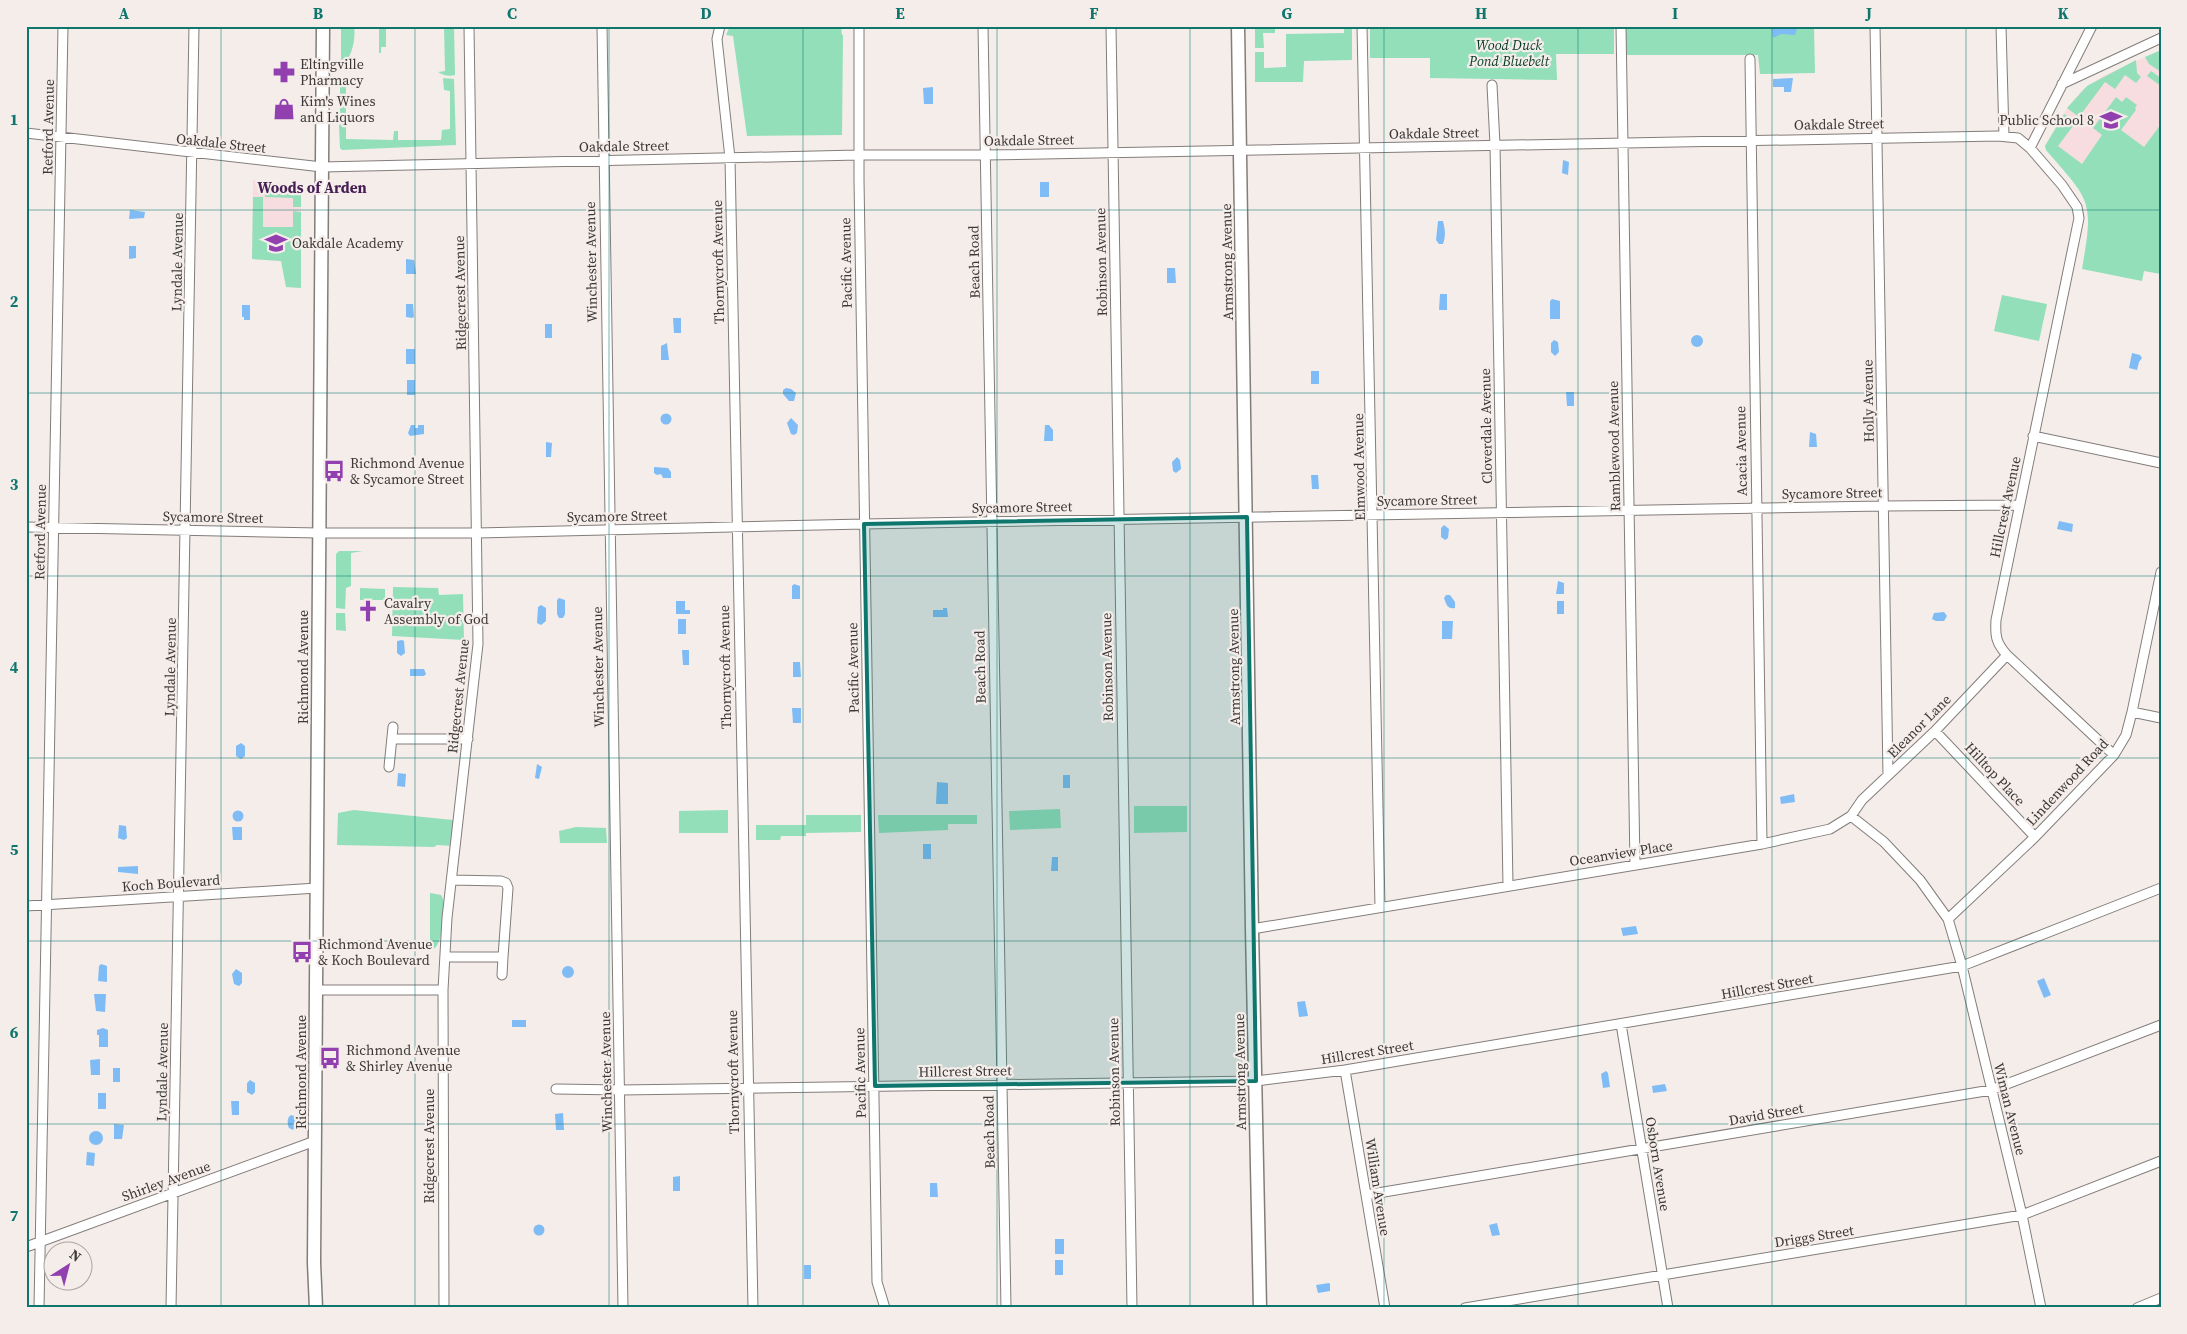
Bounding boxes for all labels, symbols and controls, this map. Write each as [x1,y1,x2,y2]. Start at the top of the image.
text: A [119,2,130,24]
text: B [313,2,324,24]
text: C [507,2,517,24]
text: D [700,2,712,24]
text: E [895,2,905,24]
text: F [1089,2,1099,24]
text: G [1282,2,1293,24]
text: H [1475,2,1487,24]
text: I [1672,2,1678,24]
text: J [1865,2,1872,24]
text: K [2057,2,2069,24]
park label: Wood Duck Pond Bluebelt [1468,35,1550,71]
place label: Eltingville Pharmacy [300,54,364,90]
pharmacy icon: Eltingville Pharmacy [271,59,297,85]
street label: Retford Avenue [37,79,59,175]
place label: Kim's Wines and Liquors [300,91,376,127]
shop icon: Kim's Wines and Liquors [271,96,297,122]
school or university icon: Public School 8 [2098,107,2124,133]
text: 1 [10,108,18,130]
place label: Public School 8 [1999,110,2094,130]
street label: Oakdale Street [1794,113,1885,135]
street label: Oakdale Street [1389,122,1480,144]
street label: Oakdale Street [175,128,267,158]
street label: Oakdale Street [984,129,1075,151]
street label: Oakdale Street [579,135,670,157]
district label: Woods of Arden [257,177,367,198]
street label: Thornycroft Avenue [707,200,729,324]
street label: Winchester Avenue [580,201,602,323]
street label: Armstrong Avenue [1216,203,1238,321]
street label: Robinson Avenue [1090,207,1112,317]
street label: Lyndale Avenue [166,212,188,312]
street label: Pacific Avenue [835,217,857,309]
street label: Beach Road [963,225,985,299]
school or university icon: Oakdale Academy [263,230,289,256]
place label: Oakdale Academy [292,233,404,253]
street label: Ridgecrest Avenue [449,235,471,351]
text: 2 [10,290,19,312]
street label: Holly Avenue [1857,359,1879,443]
street label: Cloverdale Avenue [1475,368,1497,484]
street label: Ramblewood Avenue [1603,380,1625,512]
street label: Acacia Avenue [1730,406,1752,496]
street label: Elmwood Avenue [1348,413,1370,521]
place label: Richmond Avenue & Sycamore Street [350,453,464,489]
street label: Hillcrest Avenue [1984,454,2026,560]
bus stop icon: Richmond Avenue & Sycamore Street [321,458,347,484]
text: 3 [10,473,19,495]
street label: Sycamore Street [1782,482,1883,504]
street label: Retford Avenue [29,484,51,580]
street label: Sycamore Street [1377,489,1478,511]
street label: Sycamore Street [972,496,1073,518]
street label: Sycamore Street [567,505,668,527]
street label: Sycamore Street [163,506,264,528]
place label: Cavalry Assembly of God [384,593,489,629]
church icon: Cavalry Assembly of God [355,598,381,624]
street label: Thornycroft Avenue [714,605,736,729]
street label: Winchester Avenue [587,606,609,728]
street label: Armstrong Avenue [1223,608,1245,726]
street label: Richmond Avenue [293,610,313,724]
street label: Robinson Avenue [1096,612,1118,722]
street label: Lyndale Avenue [159,617,181,717]
street label: Pacific Avenue [842,622,864,714]
street label: Beach Road [969,630,991,704]
street label: Ridgecrest Avenue [442,638,474,754]
text: 4 [10,656,19,678]
street label: Eleanor Lane [1883,690,1955,762]
street label: Lindenwood Road [2021,734,2113,830]
street label: Hilltop Place [1960,738,2030,810]
street label: Oceanview Place [1568,835,1674,871]
text: 5 [10,838,19,860]
street label: Koch Boulevard [121,870,221,896]
place label: Richmond Avenue & Koch Boulevard [318,934,432,970]
bus stop icon: Richmond Avenue & Koch Boulevard [289,939,315,965]
street label: Hillcrest Street [1719,968,1815,1004]
street label: Thornycroft Avenue [722,1010,744,1134]
street label: Winchester Avenue [595,1011,617,1133]
street label: Armstrong Avenue [1229,1013,1251,1131]
street label: Richmond Avenue [291,1015,311,1129]
street label: Robinson Avenue [1103,1017,1125,1127]
text: 6 [10,1021,19,1043]
street label: Lyndale Avenue [151,1022,173,1122]
street label: Pacific Avenue [849,1027,871,1119]
street label: Hillcrest Street [1319,1035,1415,1069]
place label: Richmond Avenue & Shirley Avenue [346,1040,460,1076]
bus stop icon: Richmond Avenue & Shirley Avenue [317,1045,343,1071]
street label: Hillcrest Street [918,1060,1012,1082]
street label: Wiman Avenue [1989,1061,2031,1157]
street label: Ridgecrest Avenue [419,1089,439,1203]
street label: Beach Road [978,1095,1000,1169]
street label: David Street [1727,1098,1805,1130]
street label: Osborn Avenue [1641,1115,1675,1213]
street label: William Avenue [1360,1137,1396,1237]
street label: Shirley Avenue [119,1156,213,1206]
text: 7 [10,1204,19,1226]
street label: Driggs Street [1773,1220,1855,1252]
north arrow [42,1242,92,1292]
text: N [66,1244,86,1267]

